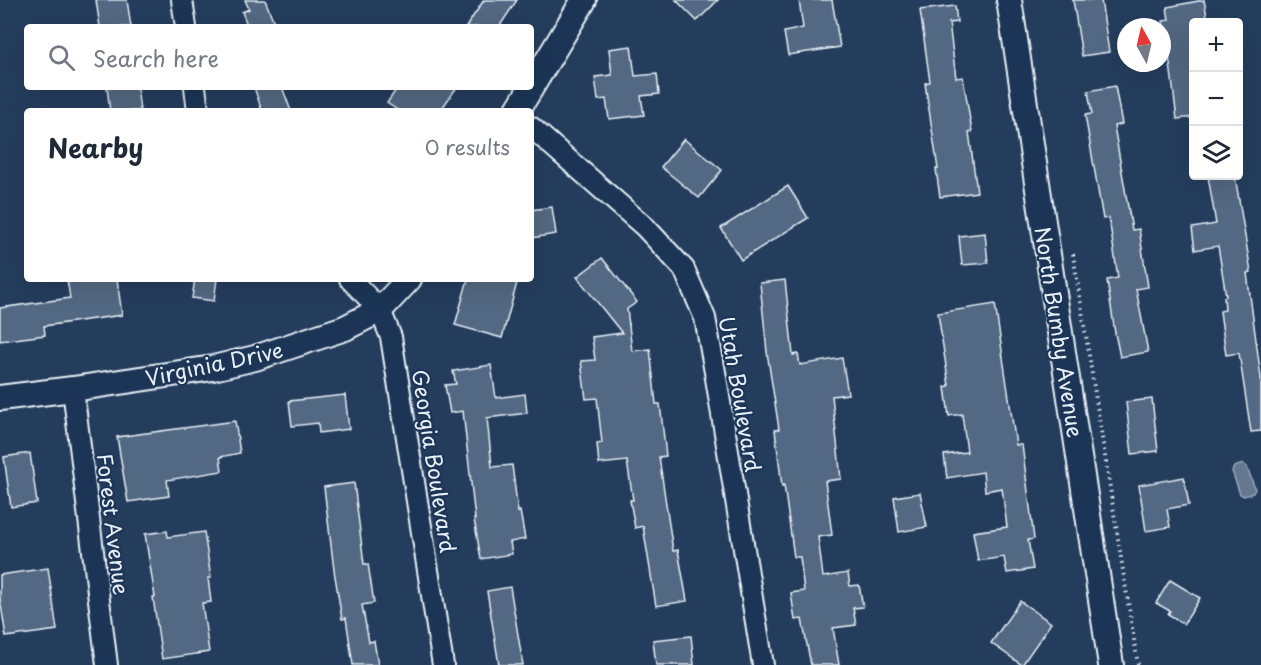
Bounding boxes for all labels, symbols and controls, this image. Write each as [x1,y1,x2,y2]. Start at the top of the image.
north arrow [1117,18,1171,72]
map controls [1189,18,1243,180]
button: + [1189,18,1243,72]
search box [24,24,534,90]
icon: search [45,41,78,74]
text: Search here [93,41,219,74]
button: − [1189,72,1243,126]
button: layers [1189,126,1243,180]
text: Nearby [48,128,143,167]
text: 0 results [425,132,510,162]
street label: North Bumby Avenue [1028,224,1092,440]
street label: Utah Boulevard [712,314,770,474]
street label: Virginia Drive [142,333,286,393]
street label: Georgia Boulevard [405,367,465,555]
street label: Forest Avenue [89,452,139,596]

